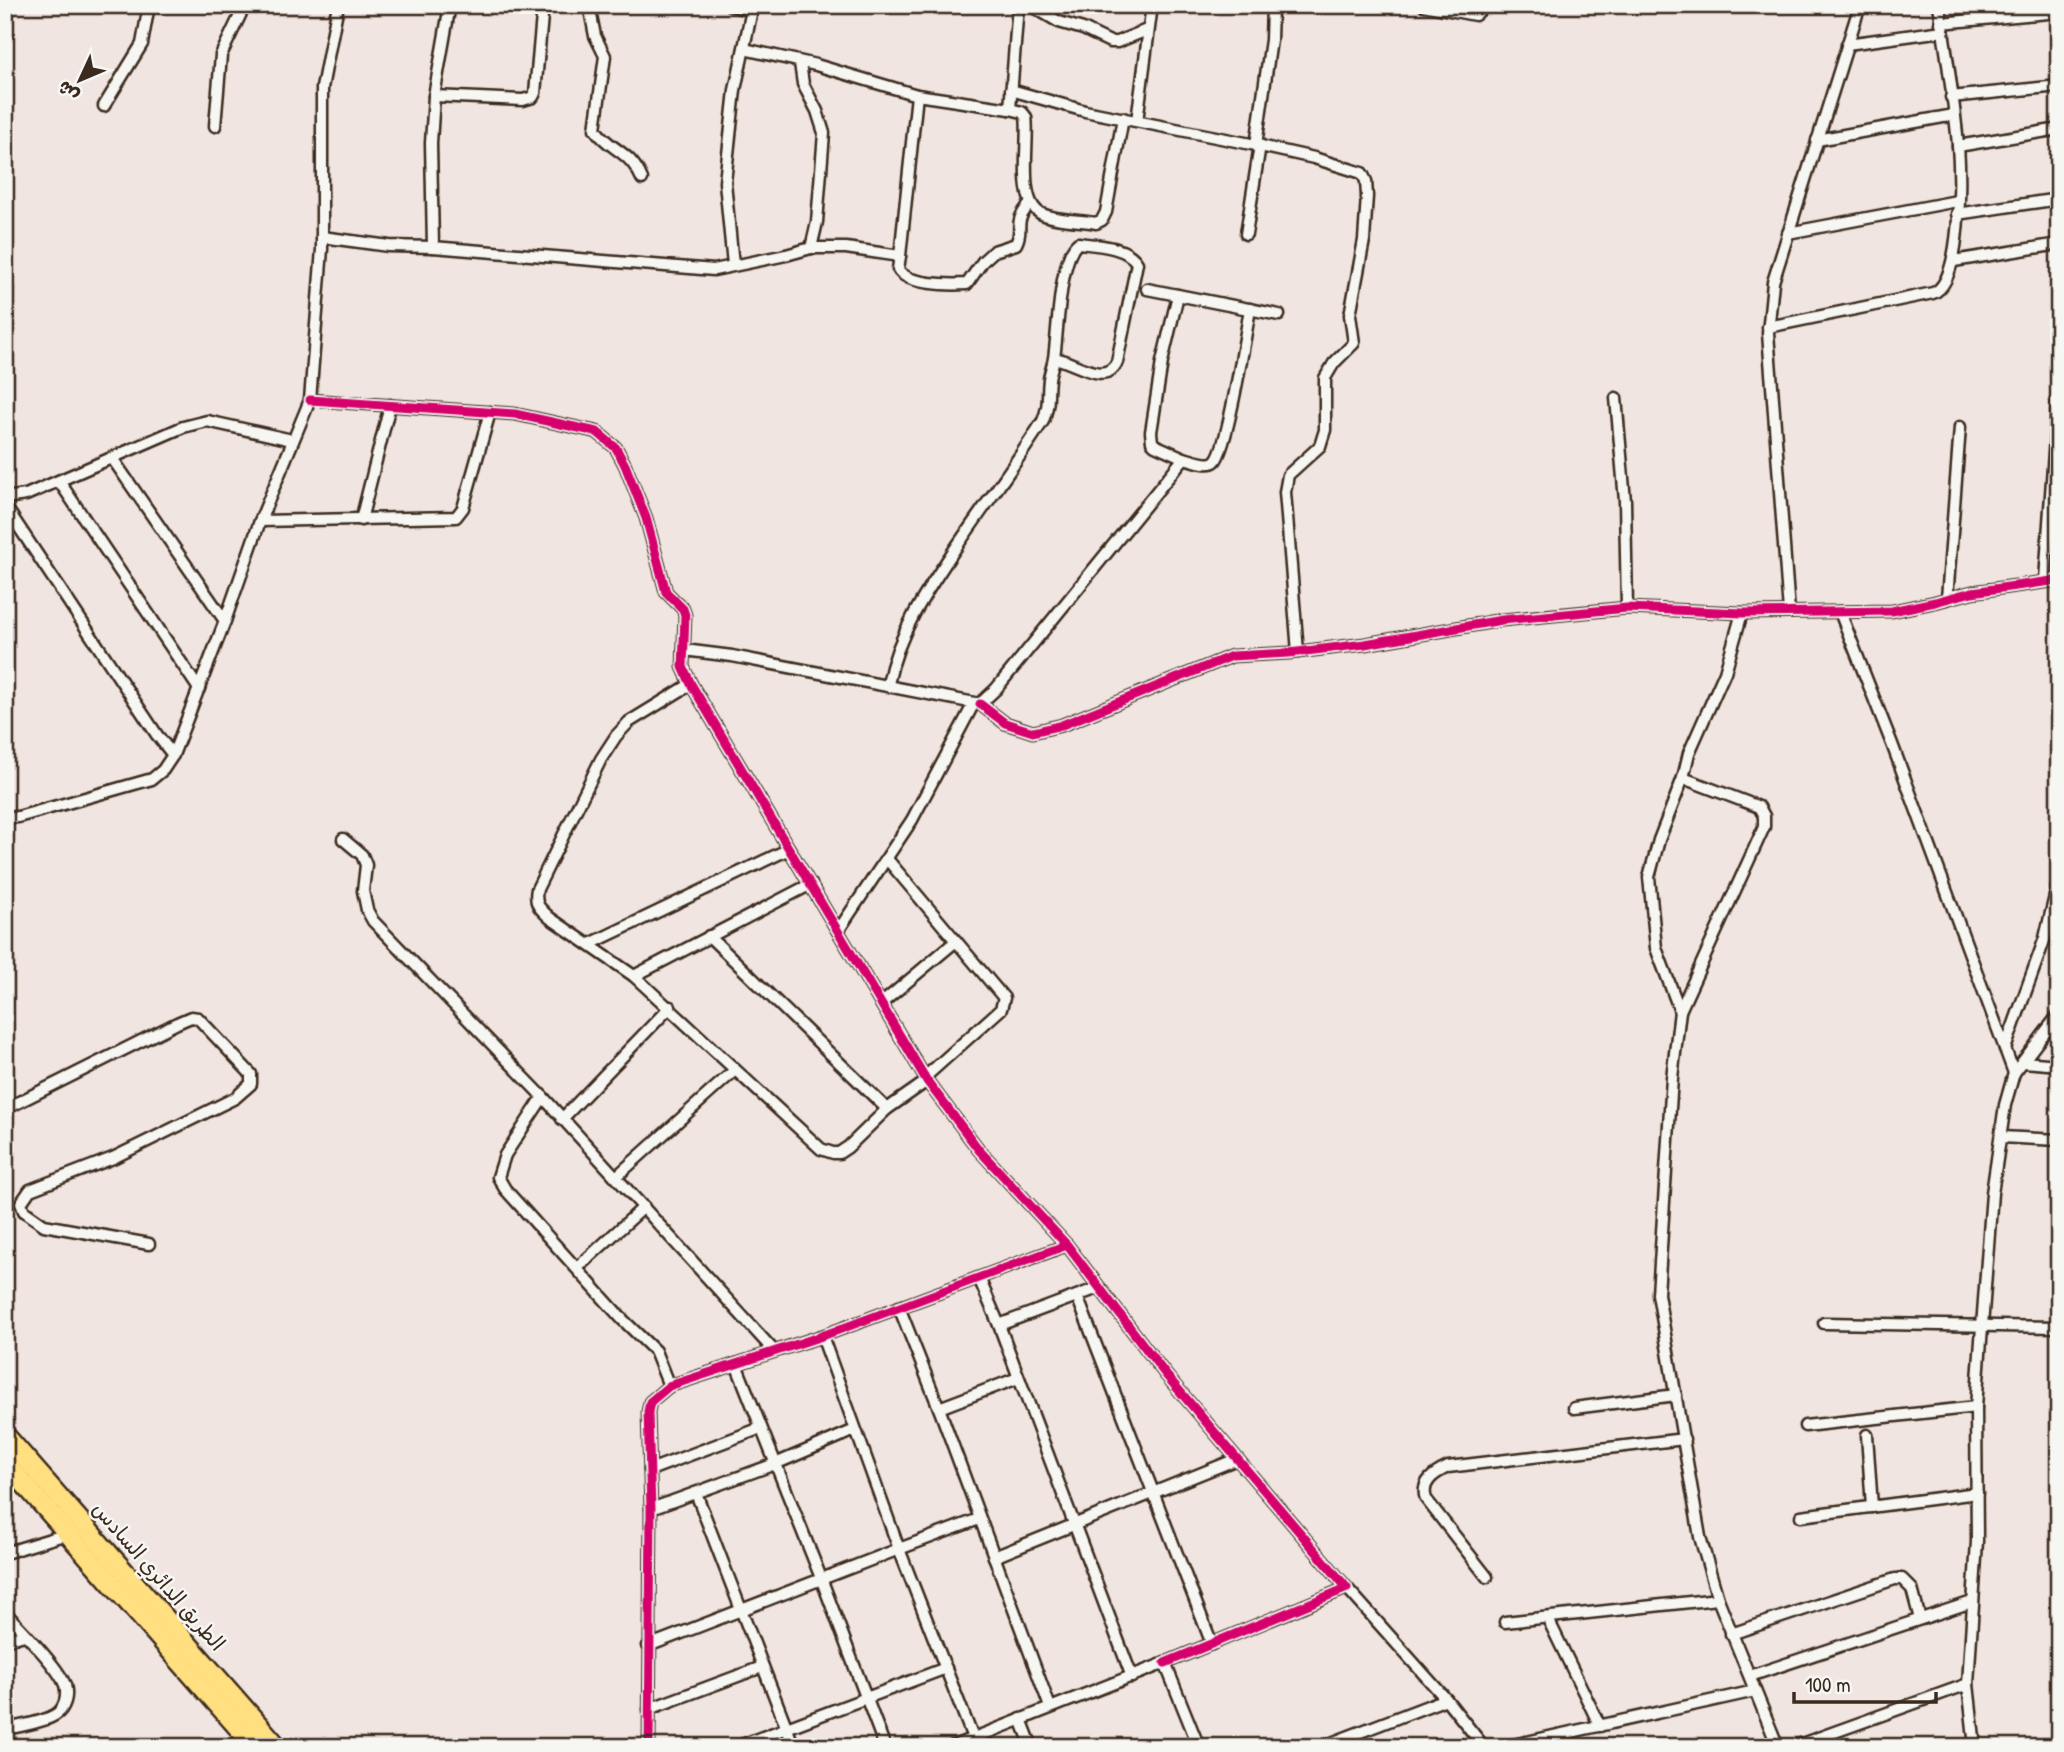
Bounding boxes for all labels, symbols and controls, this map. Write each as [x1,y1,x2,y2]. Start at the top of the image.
north arrow [46,46,116,116]
text: ش [51,75,84,108]
street label: الطريق الدائري السادس [85,1495,232,1658]
scale bar [1794,1661,1936,1705]
text: 100 m [1805,1670,1851,1699]

